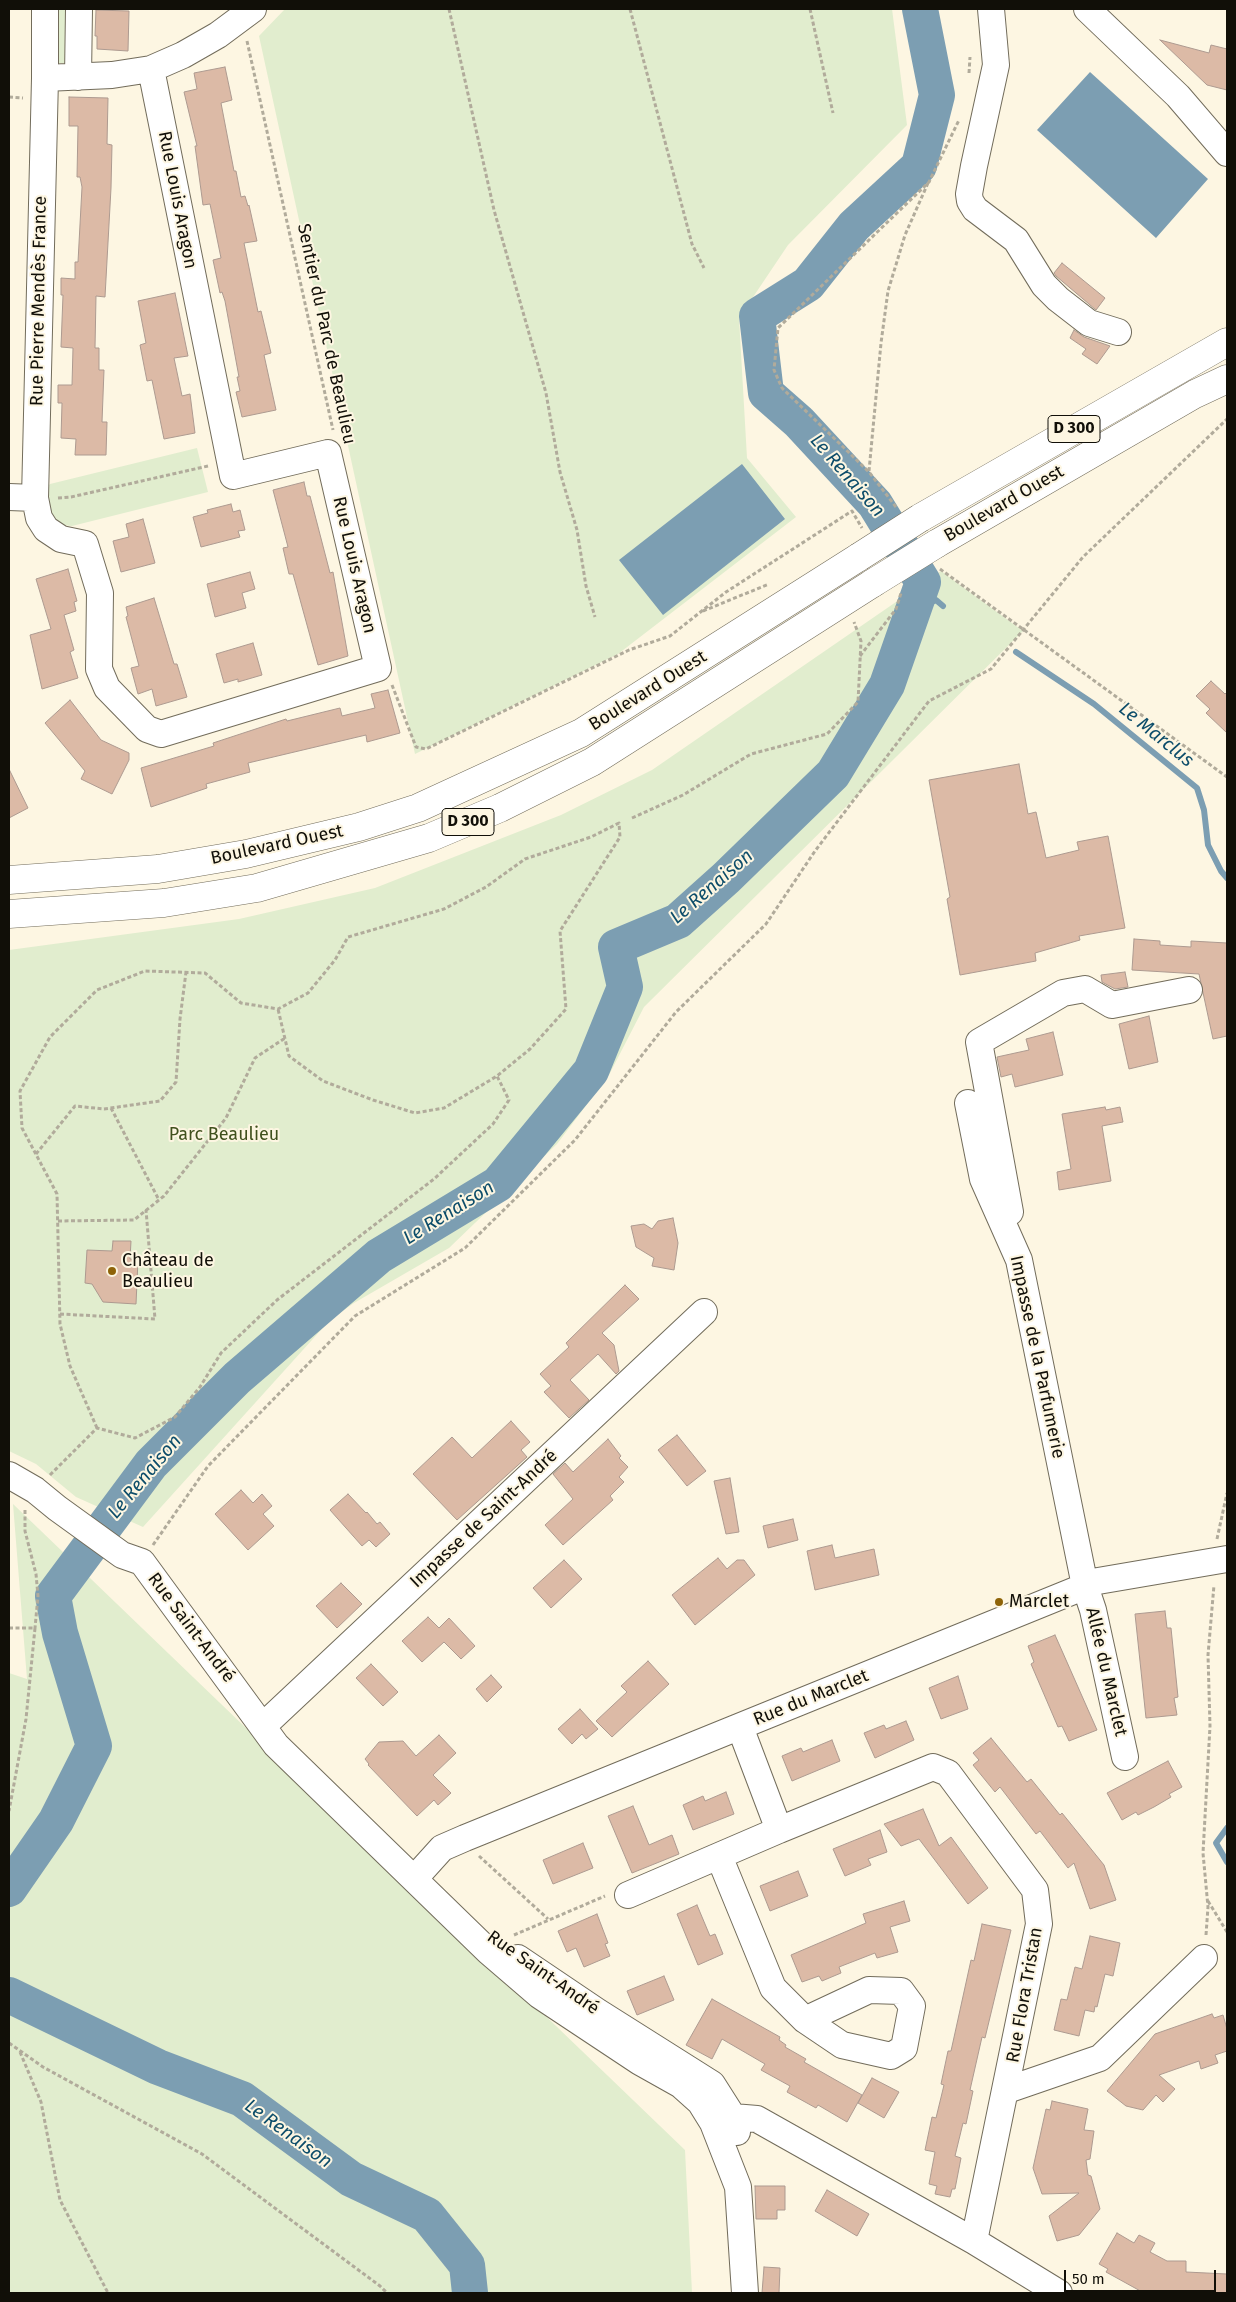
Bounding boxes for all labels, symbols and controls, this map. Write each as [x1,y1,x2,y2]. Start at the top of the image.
street label: Rue Louis Aragon [153,129,201,271]
street label: Rue Pierre Mendès France [26,196,52,406]
street label: Sentier du Parc de Beaulieu [292,222,360,446]
road number: D 300 [1048,416,1100,442]
water label: Le Renaison [805,430,889,522]
street label: Boulevard Ouest [940,461,1068,547]
street label: Rue Louis Aragon [328,494,380,636]
street label: Boulevard Ouest [585,646,711,736]
water label: Le Marclus [1114,698,1198,772]
road number: D 300 [442,809,494,836]
street label: Boulevard Ouest [209,820,345,870]
water label: Le Renaison [666,845,758,929]
park label: Parc Beaulieu [169,1124,279,1146]
water label: Le Renaison [400,1176,498,1250]
place label: Château de Beaulieu [122,1250,214,1292]
street label: Impasse de la Parfumerie [1005,1254,1069,1460]
marker: Château de Beaulieu [106,1265,118,1277]
water label: Le Renaison [103,1430,187,1524]
street label: Impasse de Saint-André [406,1445,562,1593]
street label: Rue Saint-André [143,1569,239,1687]
place label: Marclet [1009,1591,1069,1613]
marker: Marclet [993,1596,1005,1608]
street label: Allée du Marclet [1081,1606,1131,1738]
street label: Rue du Marclet [750,1665,872,1731]
street label: Rue Saint-André [483,1926,603,2020]
street label: Rue Flora Tristan [1002,1926,1048,2064]
water label: Le Renaison [240,2095,336,2173]
scale bar [1066,2260,1218,2292]
text: 50 m [1072,2270,1105,2288]

